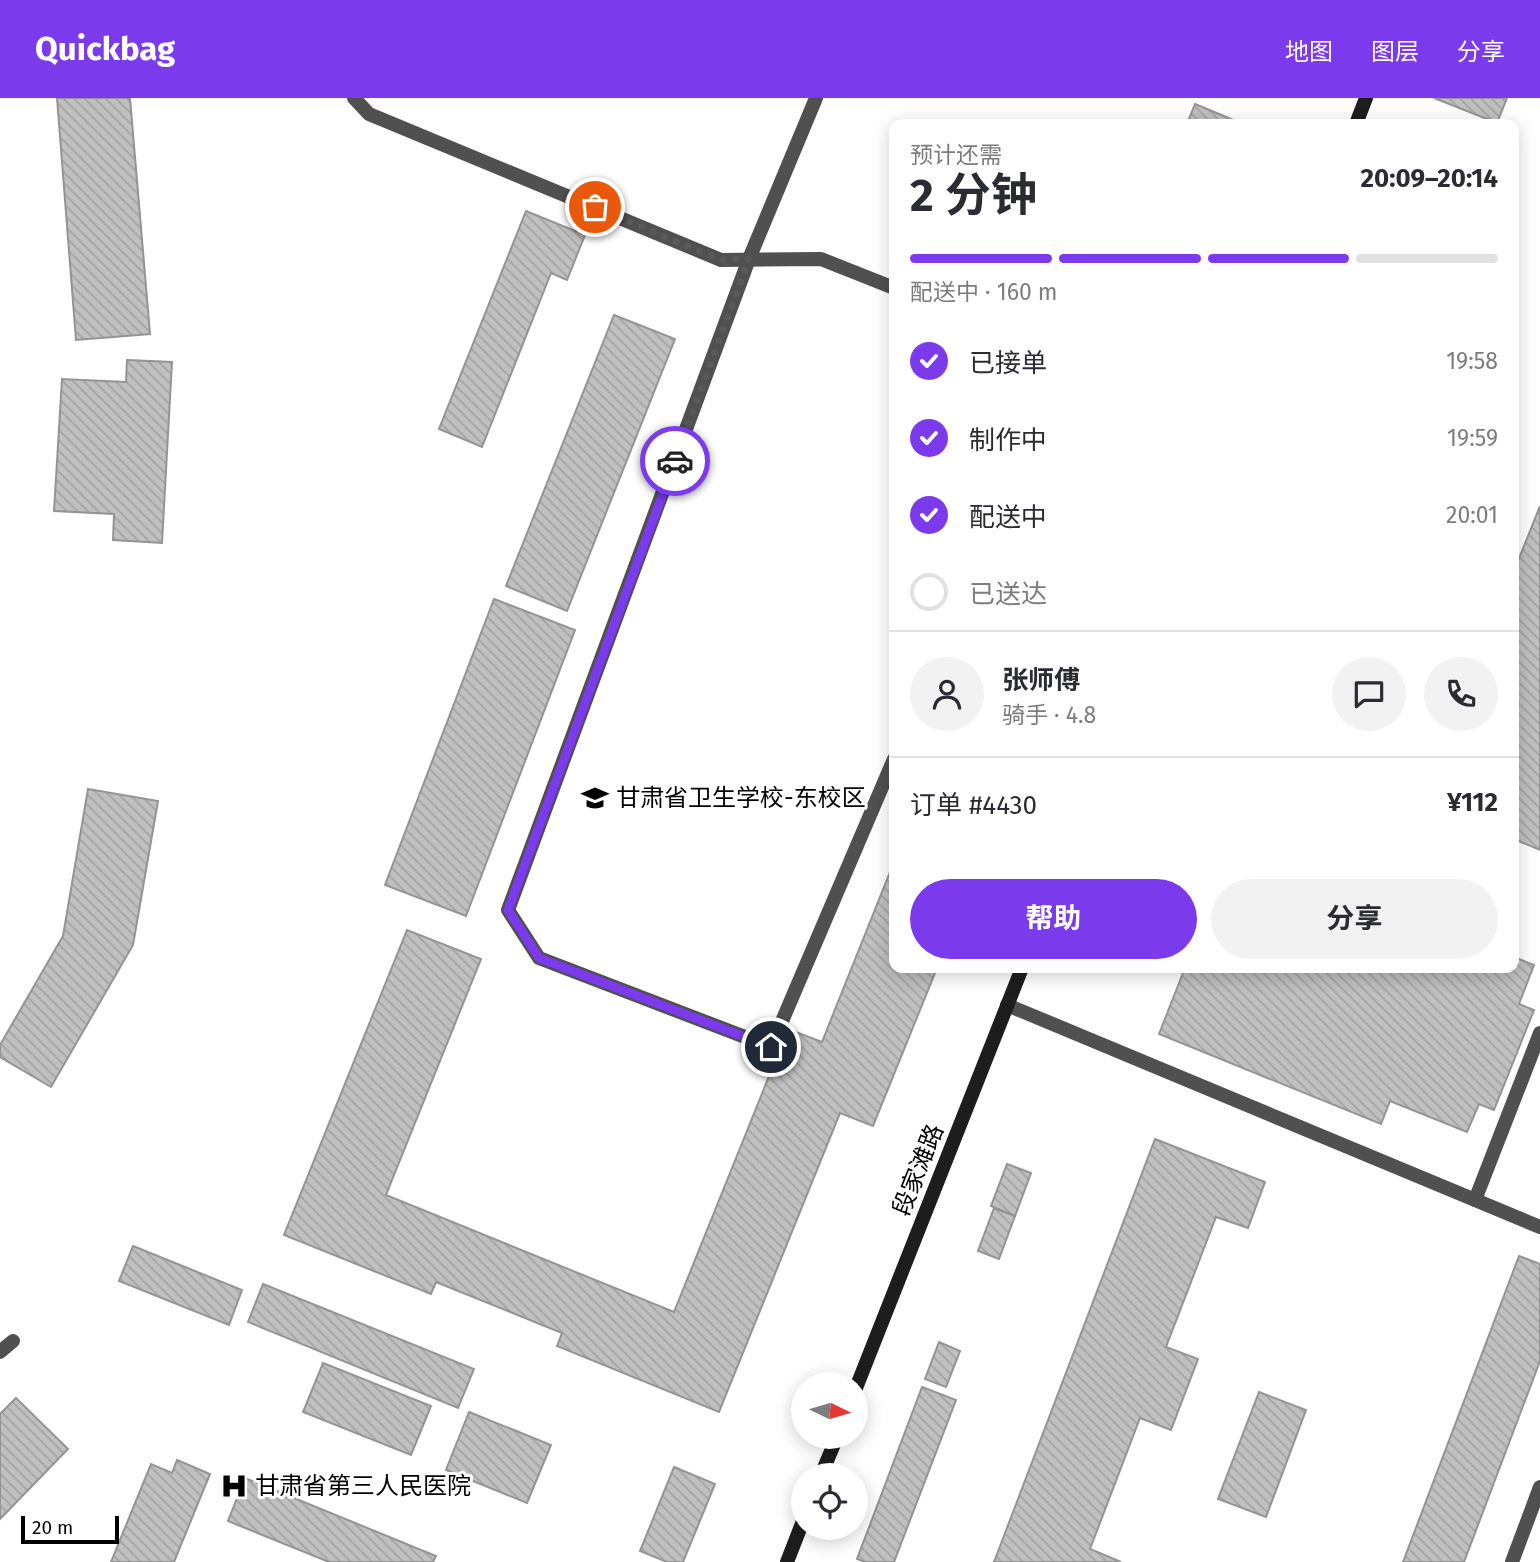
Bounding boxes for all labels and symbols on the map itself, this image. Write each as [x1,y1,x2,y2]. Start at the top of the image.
pin [565,177,625,237]
courier [640,426,710,496]
school or university icon: 甘肃省卫生学校-东校区 [580,783,610,813]
place label: 甘肃省卫生学校-东校区 [616,784,866,812]
pin [741,1017,801,1077]
street label: 段家滩路 [887,1120,949,1220]
north arrow [791,1372,868,1449]
hospital icon: 甘肃省第三人民医院 [219,1471,249,1501]
place label: 甘肃省第三人民医院 [255,1472,471,1500]
scale bar [21,1513,119,1545]

